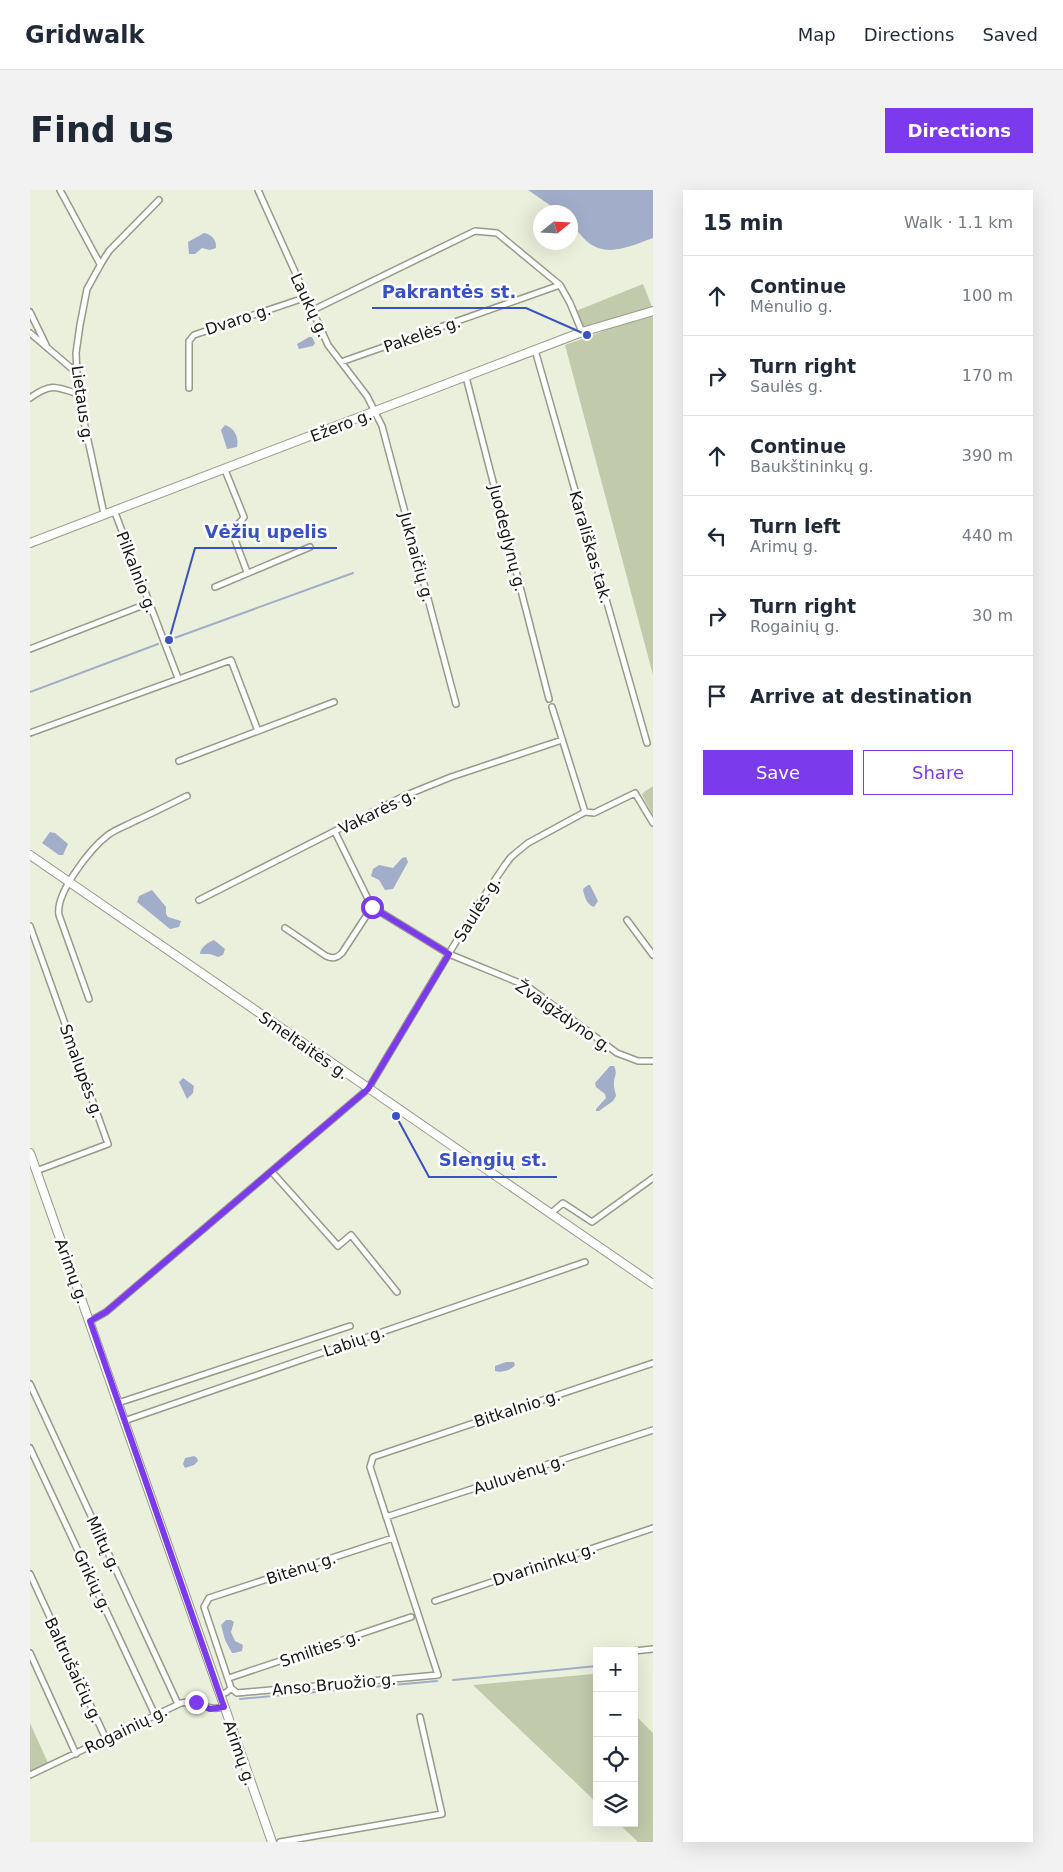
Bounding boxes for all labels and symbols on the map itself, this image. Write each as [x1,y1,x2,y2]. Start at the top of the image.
north arrow [533,205,578,250]
street label: Laukų g. [286,270,333,340]
callout: Pakrantės st. [372,275,526,308]
text: Pakrantės st. [382,281,516,302]
street label: Dvaro g. [203,300,273,339]
street label: Pakelės g. [381,312,463,357]
street label: Lietaus g. [68,364,97,444]
street label: Ežero g. [308,405,375,446]
street label: Juodeglynų g. [485,482,530,593]
street label: Karališkas tak. [565,489,616,606]
street label: Juknaičių g. [395,509,438,604]
callout: Vėžių upelis [195,515,337,548]
text: Vėžių upelis [205,521,327,542]
street label: Pilkalnio g. [112,529,161,616]
street label: Vakarės g. [336,785,419,838]
street label: Saulės g. [450,873,505,945]
route start [361,896,384,919]
street label: Žvaigždyno g. [512,976,615,1057]
street label: Smeltaitės g. [255,1007,352,1083]
street label: Smalupės g. [56,1022,107,1121]
callout: Slengių st. [429,1144,557,1177]
text: Slengių st. [439,1149,547,1170]
street label: Arimų g. [51,1236,92,1306]
street label: Labių g. [321,1322,387,1361]
street label: Bitkalnio g. [472,1386,563,1431]
street label: Auluvėnų g. [471,1451,568,1498]
street label: Miltų g. [82,1513,125,1575]
street label: Dvarininkų g. [490,1539,598,1590]
street label: Grikių g. [70,1547,115,1616]
street label: Bitėnų g. [264,1548,338,1589]
street label: Baltrušaičių g. [41,1614,106,1726]
street label: Smilties g. [277,1626,363,1671]
street label: Anso Bruožio g. [271,1670,397,1699]
route end [185,1691,208,1714]
street label: Rogainių g. [82,1701,171,1758]
street label: Arimų g. [219,1718,260,1788]

